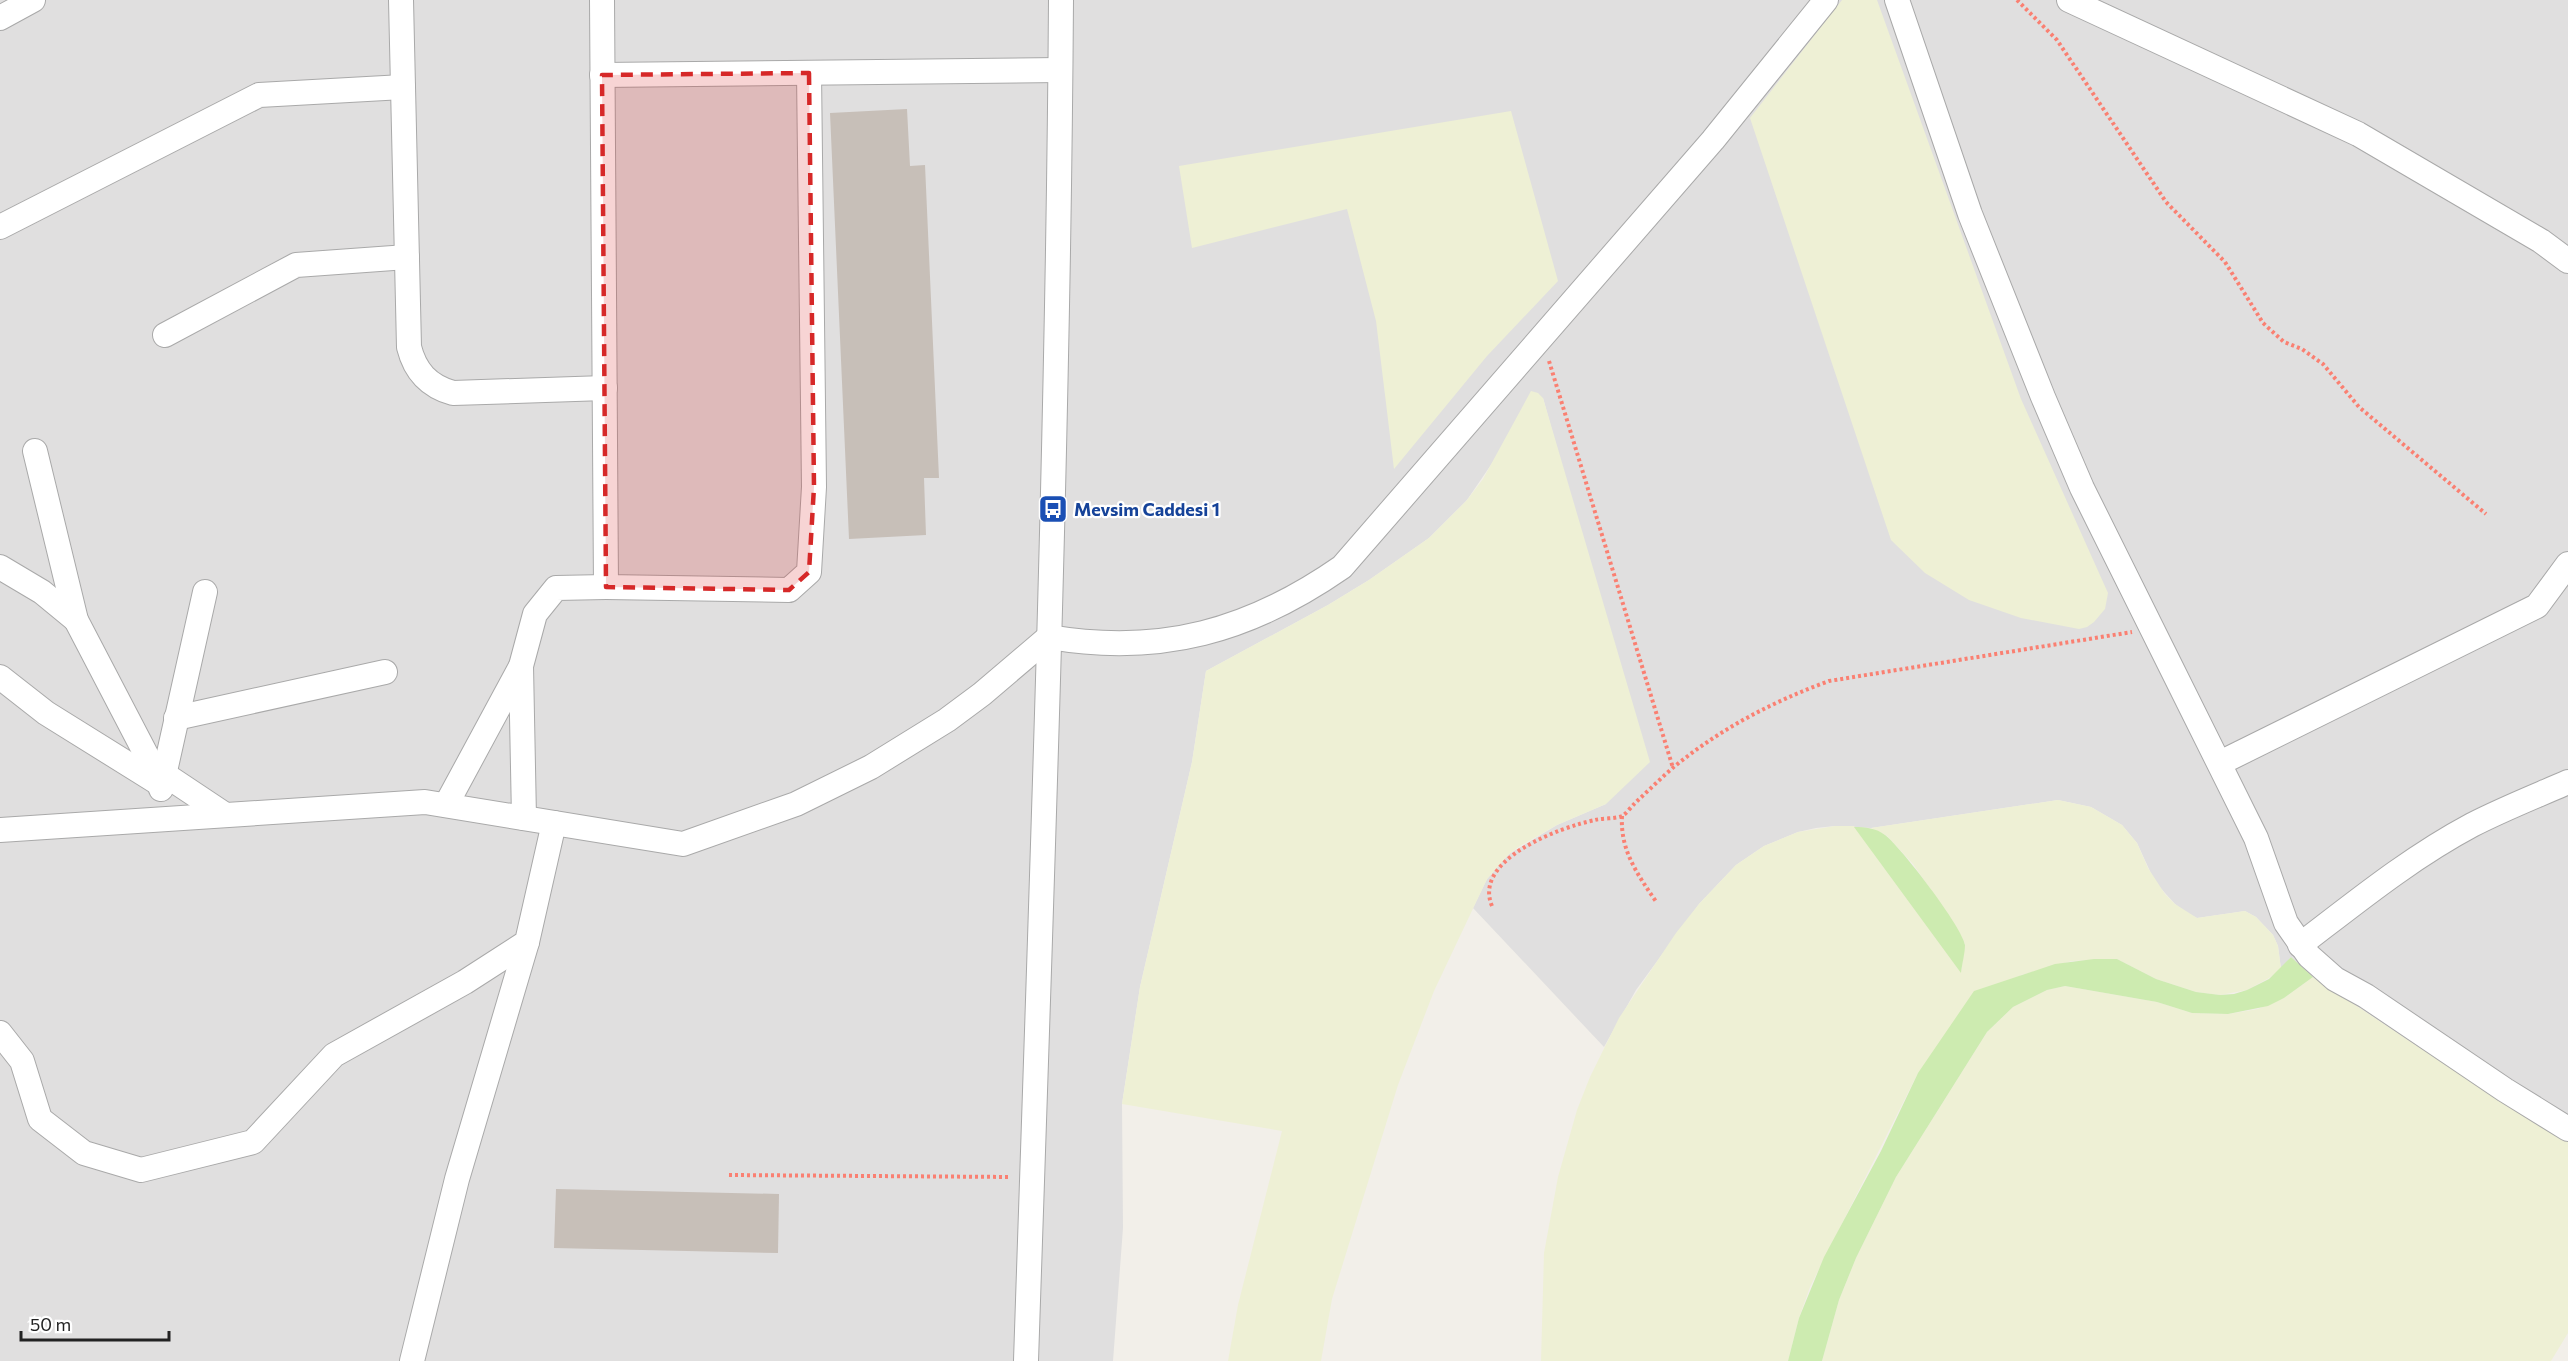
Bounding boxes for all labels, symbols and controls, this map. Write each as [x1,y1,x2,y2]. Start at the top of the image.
bus stop icon: Mevsim Caddesi 1 [1037,493,1069,525]
place label: Mevsim Caddesi 1 [1074,498,1220,520]
scale bar [21,1304,170,1342]
text: 50 m [30,1313,71,1335]

